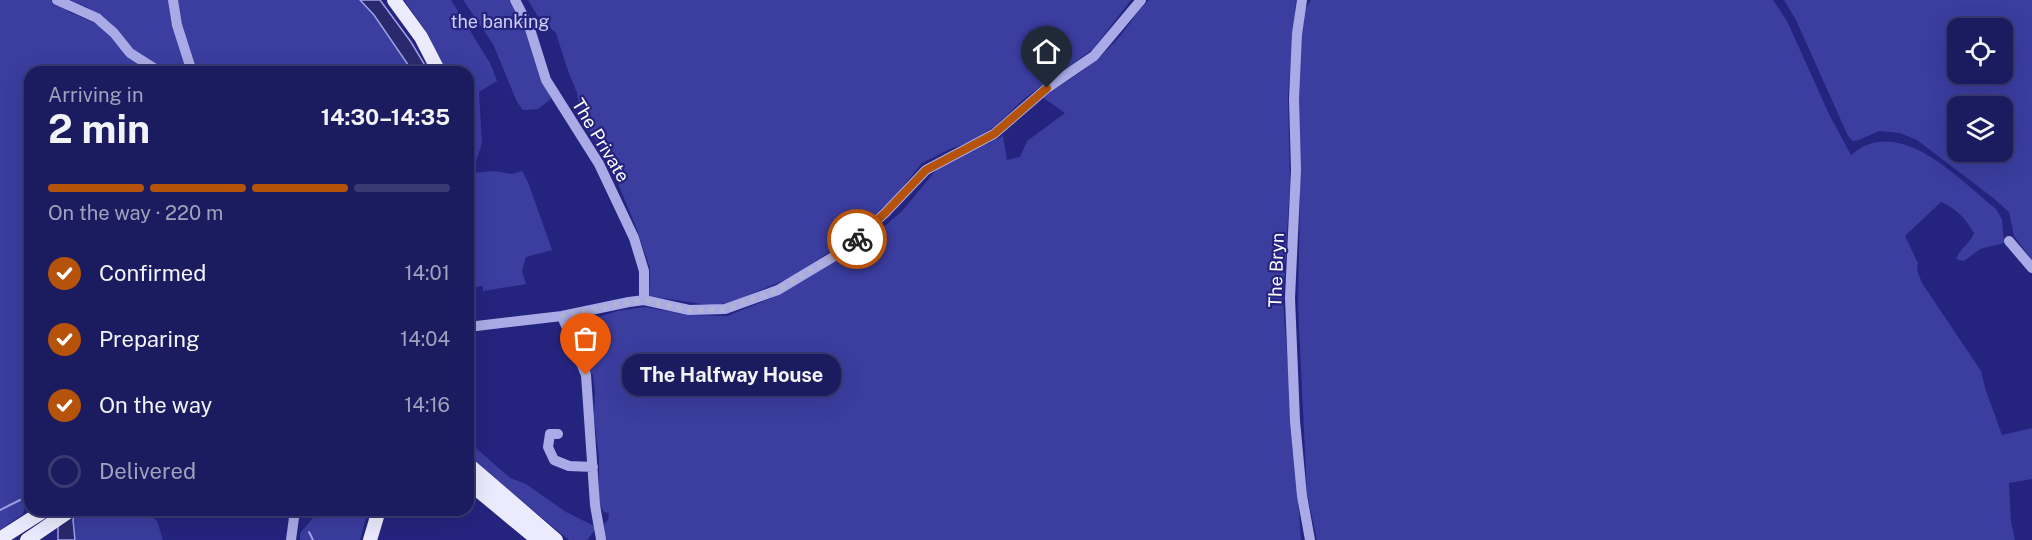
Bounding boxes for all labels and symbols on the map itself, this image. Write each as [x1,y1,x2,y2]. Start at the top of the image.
park label: the banking [450,11,550,32]
pin [1021,26,1072,88]
street label: The Private [568,94,634,186]
courier [827,209,887,269]
street label: The Bryn [1264,232,1288,308]
pin [560,313,611,375]
callout: The Halfway House [622,354,841,396]

